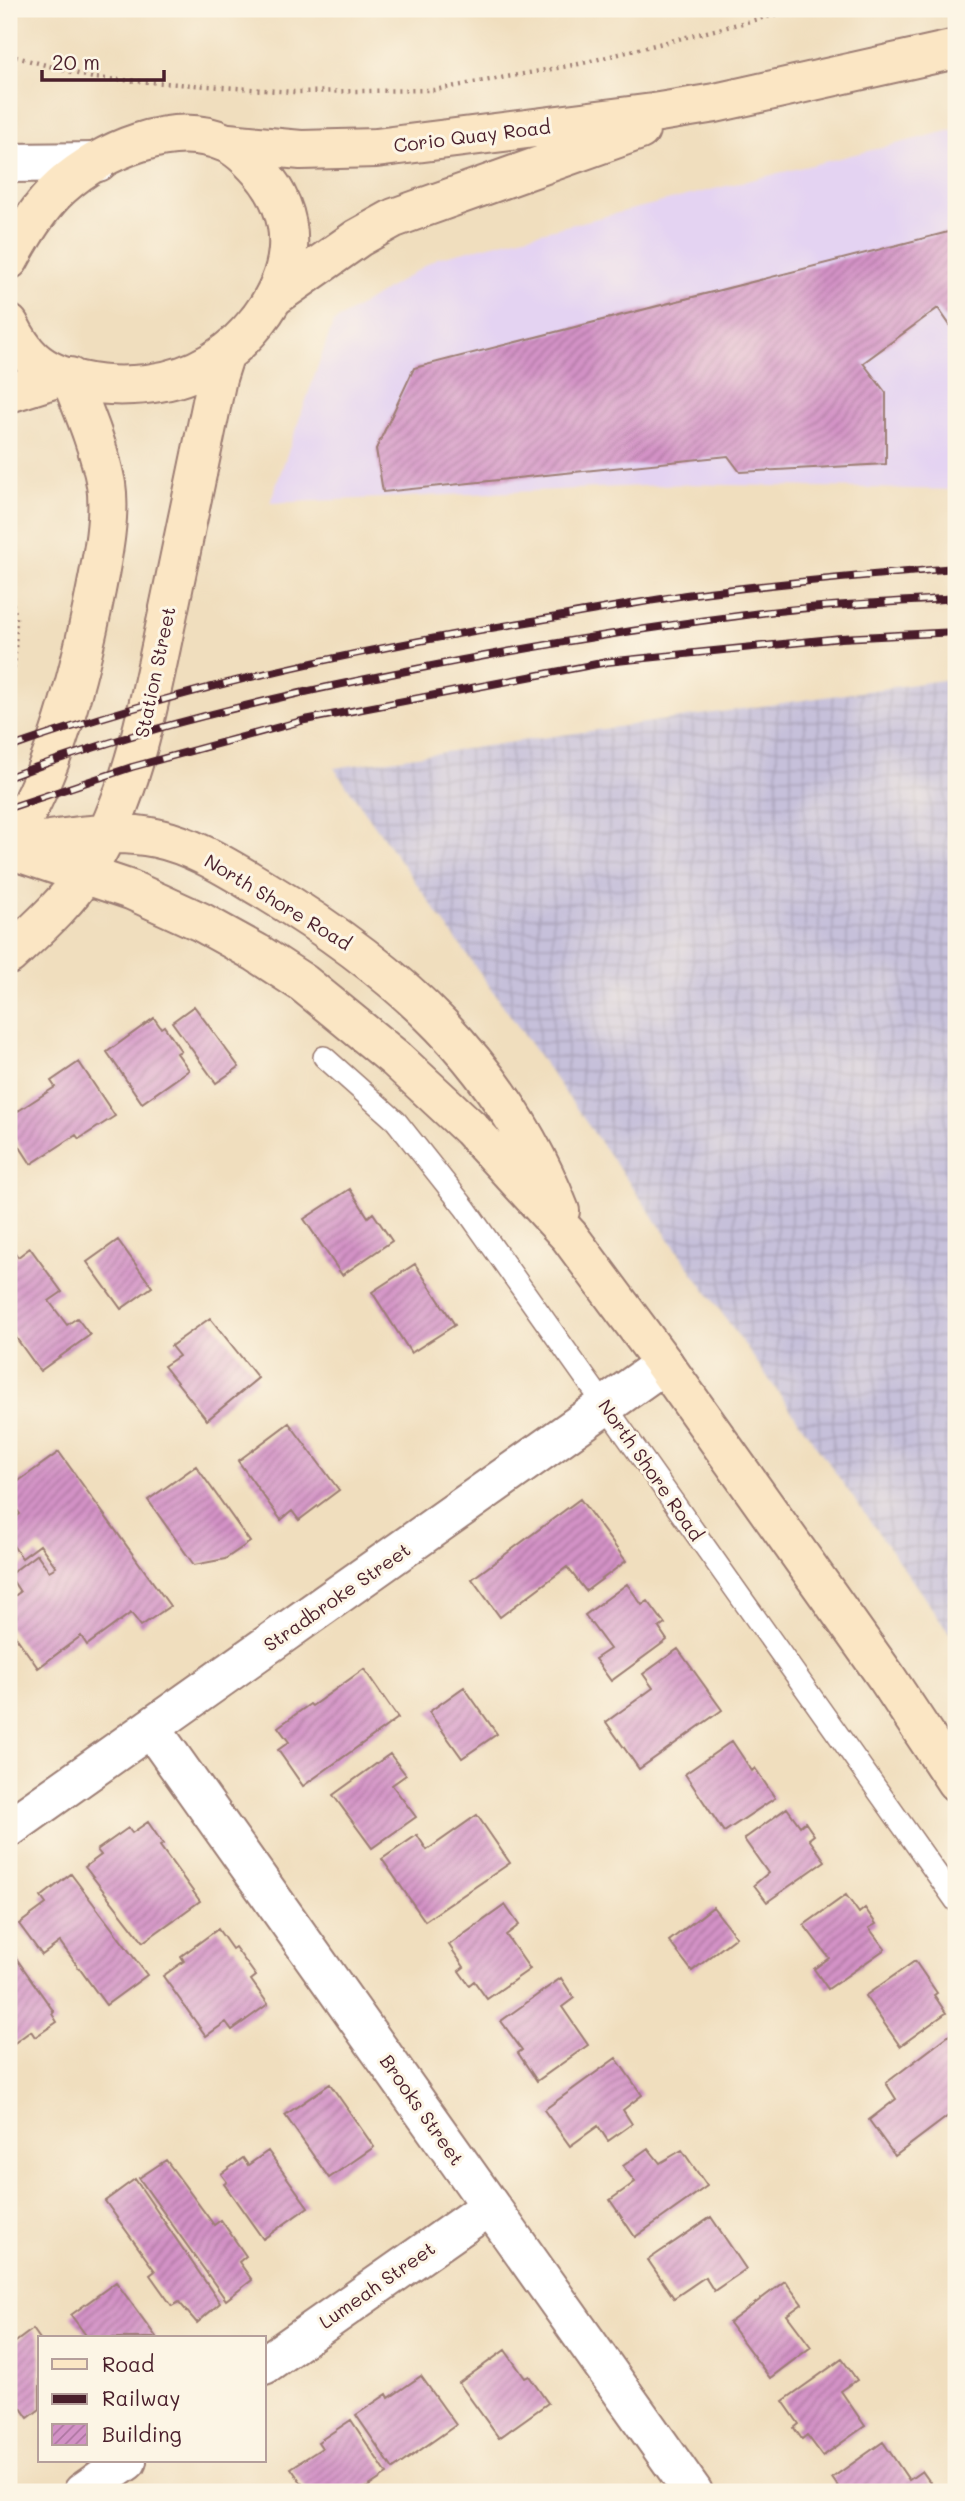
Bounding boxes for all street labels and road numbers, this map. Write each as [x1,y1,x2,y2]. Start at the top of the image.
street label: Corio Quay Road [392,113,552,158]
street label: Station Street [128,604,181,740]
street label: North Shore Road [200,848,356,955]
street label: North Shore Road [593,1394,710,1545]
street label: Stradbroke Street [258,1537,415,1657]
street label: Brooks Street [375,2049,470,2170]
street label: Lumeah Street [314,2235,440,2334]

